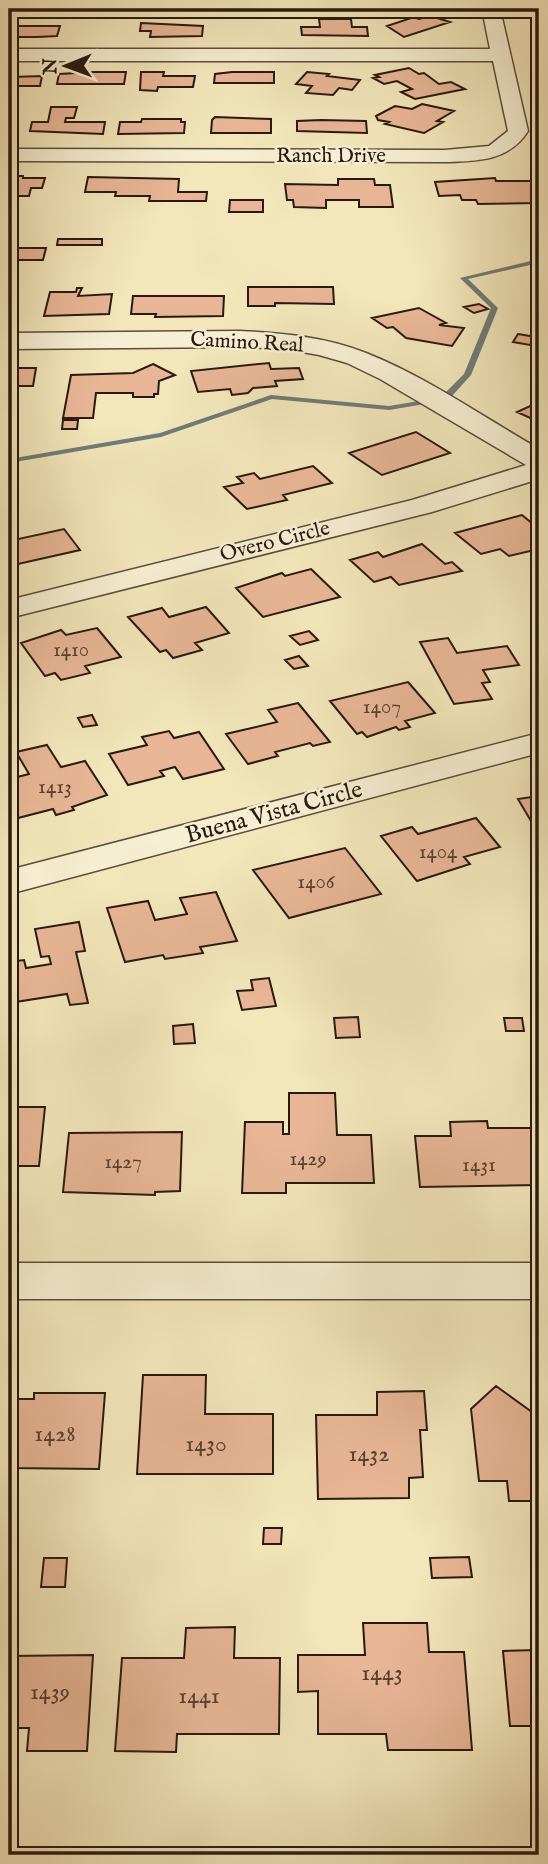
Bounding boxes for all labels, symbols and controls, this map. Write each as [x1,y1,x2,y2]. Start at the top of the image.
north arrow [32,32,102,102]
text: N [39,57,63,76]
street label: Ranch Drive [276,143,386,170]
street label: Camino Real [190,327,305,359]
street label: Overo Circle [217,515,333,569]
house number: 1410 [53,637,89,664]
house number: 1407 [363,694,401,721]
house number: 1413 [38,774,72,801]
street label: Buena Vista Circle [182,774,366,852]
house number: 1404 [419,839,458,866]
house number: 1406 [297,869,336,896]
house number: 1429 [289,1146,327,1173]
house number: 1427 [104,1149,142,1176]
house number: 1431 [462,1152,496,1179]
house number: 1428 [34,1419,76,1450]
house number: 1430 [185,1429,227,1460]
house number: 1432 [349,1439,389,1470]
house number: 1443 [361,1658,403,1689]
house number: 1439 [30,1677,70,1708]
house number: 1441 [178,1681,220,1712]

